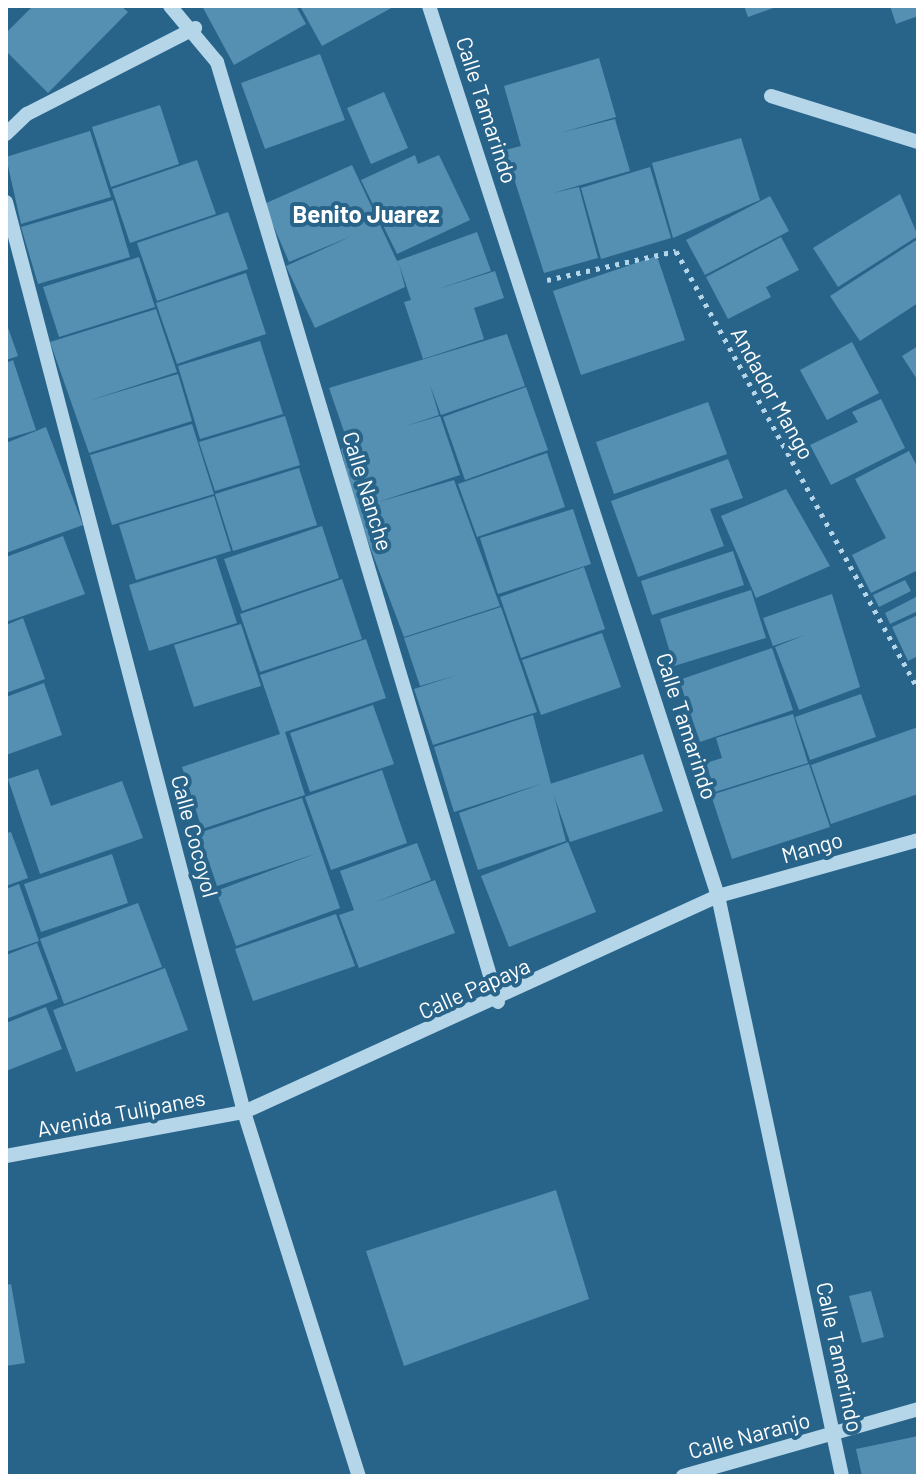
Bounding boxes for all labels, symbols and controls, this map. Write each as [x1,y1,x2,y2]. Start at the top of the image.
street label: Calle Tamarindo [451,33,523,187]
district label: Benito Juarez [292,200,440,228]
street label: Andador Mango [726,322,820,464]
street label: Calle Nanche [337,428,399,554]
street label: Calle Tamarindo [651,649,723,803]
street label: Calle Cocoyol [166,772,224,900]
street label: Mango [778,826,846,868]
street label: Calle Papaya [414,952,534,1024]
street label: Avenida Tulipanes [35,1084,207,1142]
street label: Calle Tamarindo [811,1279,869,1435]
street label: Calle Naranjo [685,1406,813,1464]

